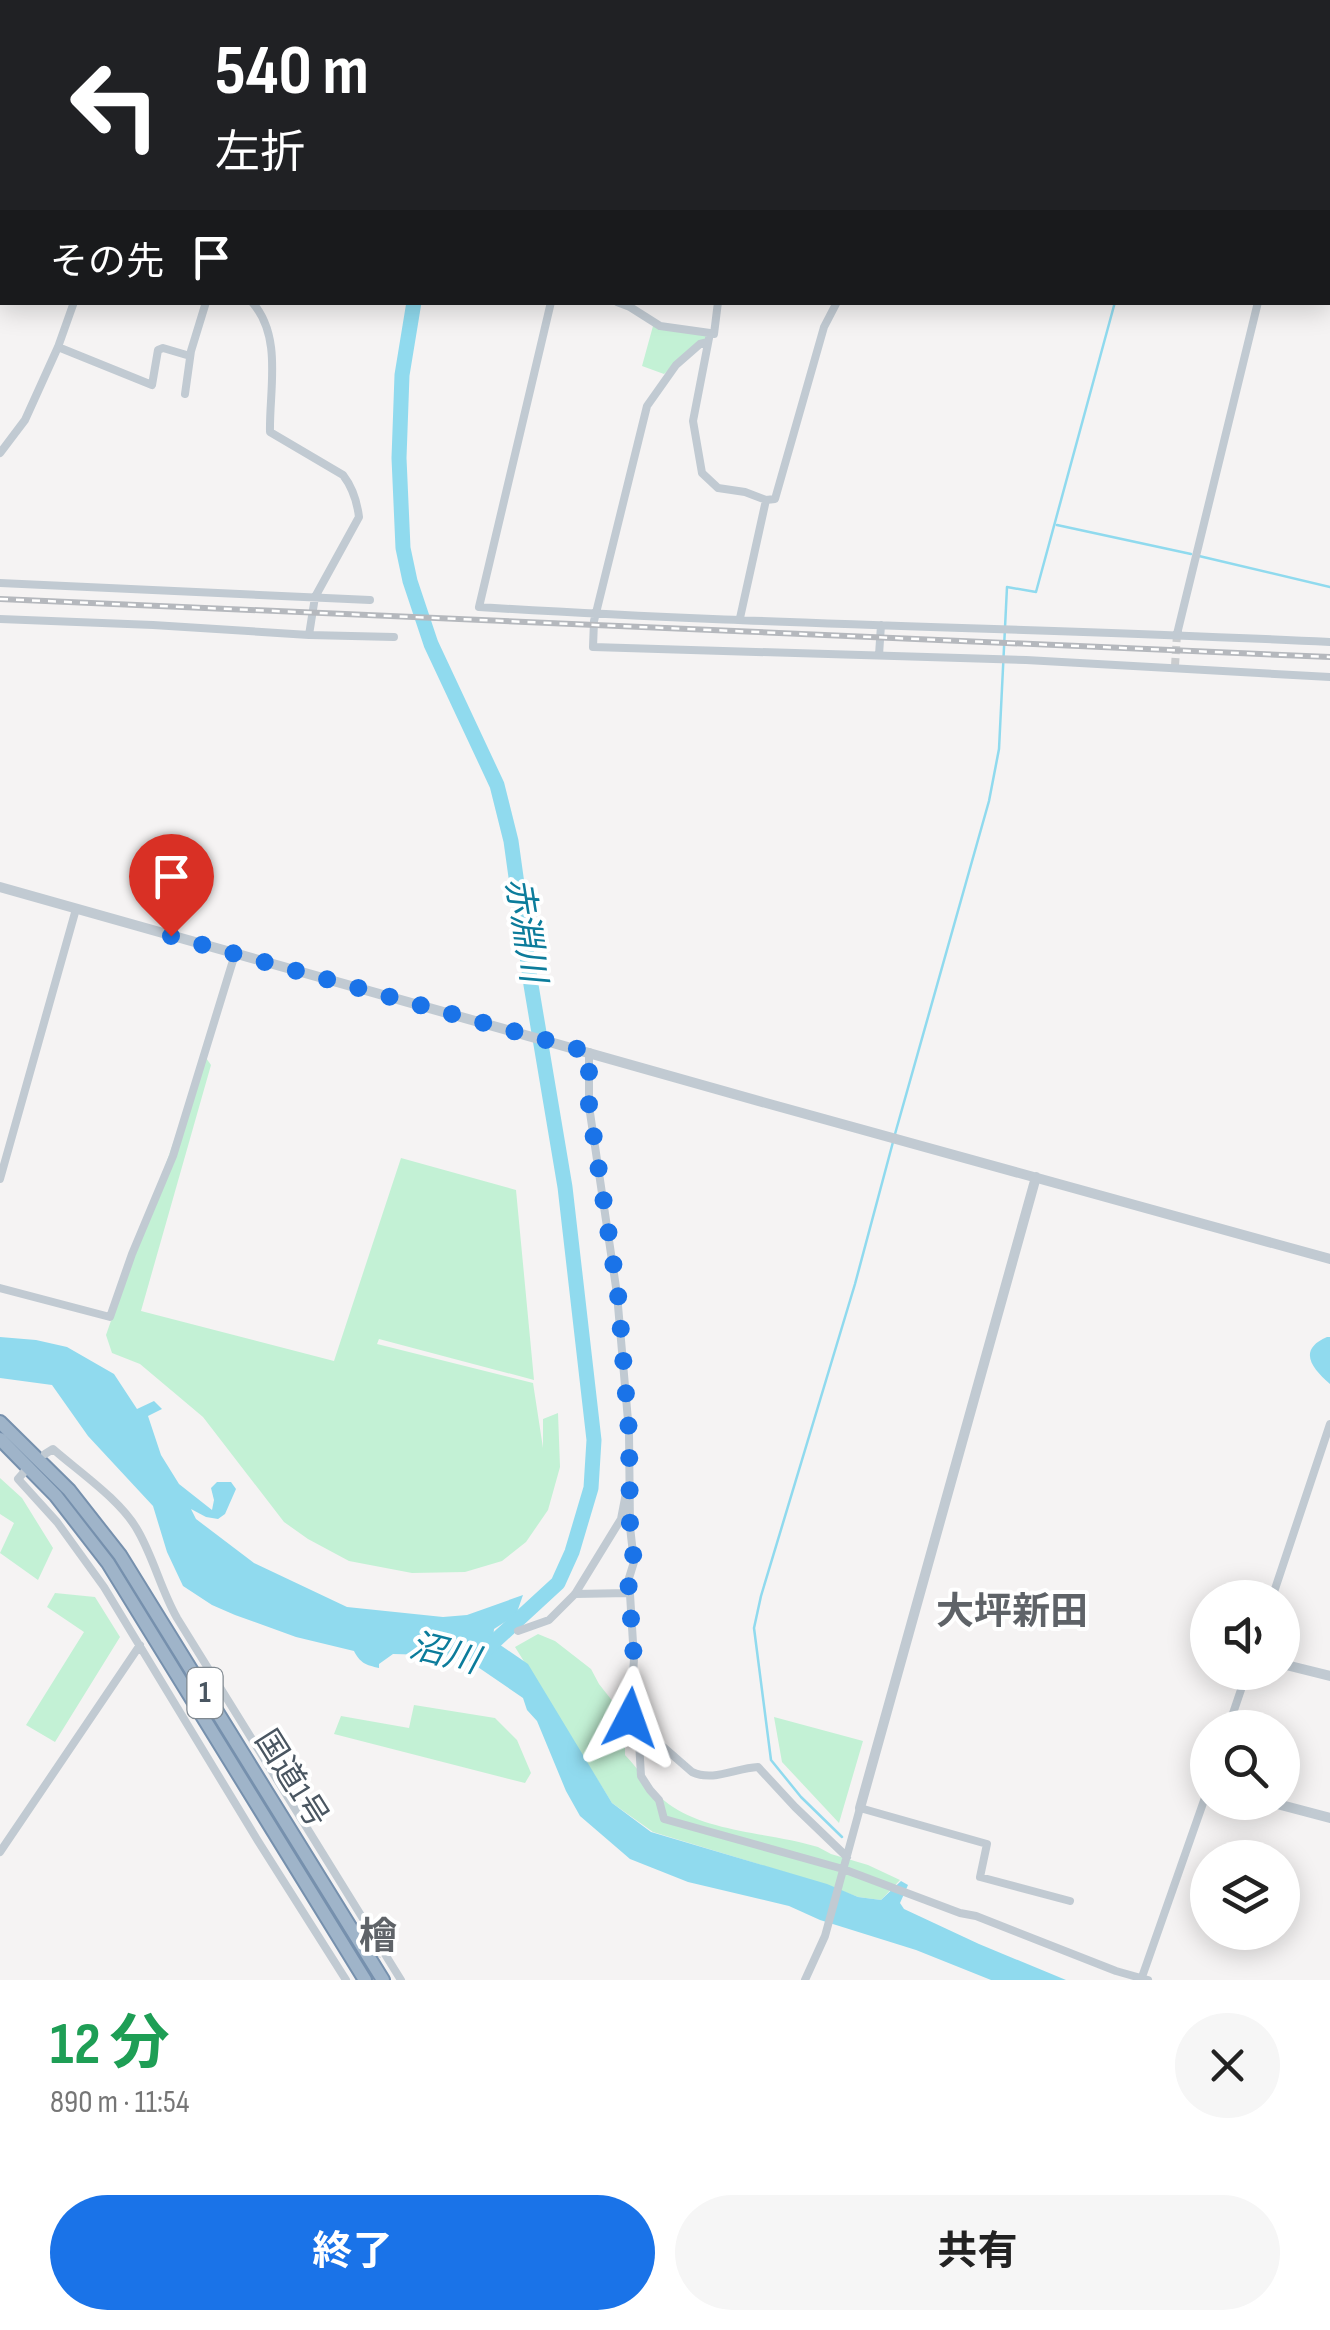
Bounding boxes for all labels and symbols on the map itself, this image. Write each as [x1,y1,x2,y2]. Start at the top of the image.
pin [129,834,214,937]
water label: 赤淵川 [496,875,555,989]
district label: 大坪新田 [936,1590,1088,1635]
water label: 沼川 [405,1625,487,1684]
position arrow [578,1666,682,1770]
road number: 1 [188,1668,222,1718]
street label: 国道1号 [246,1723,336,1835]
district label: 檜 [359,1915,397,1960]

